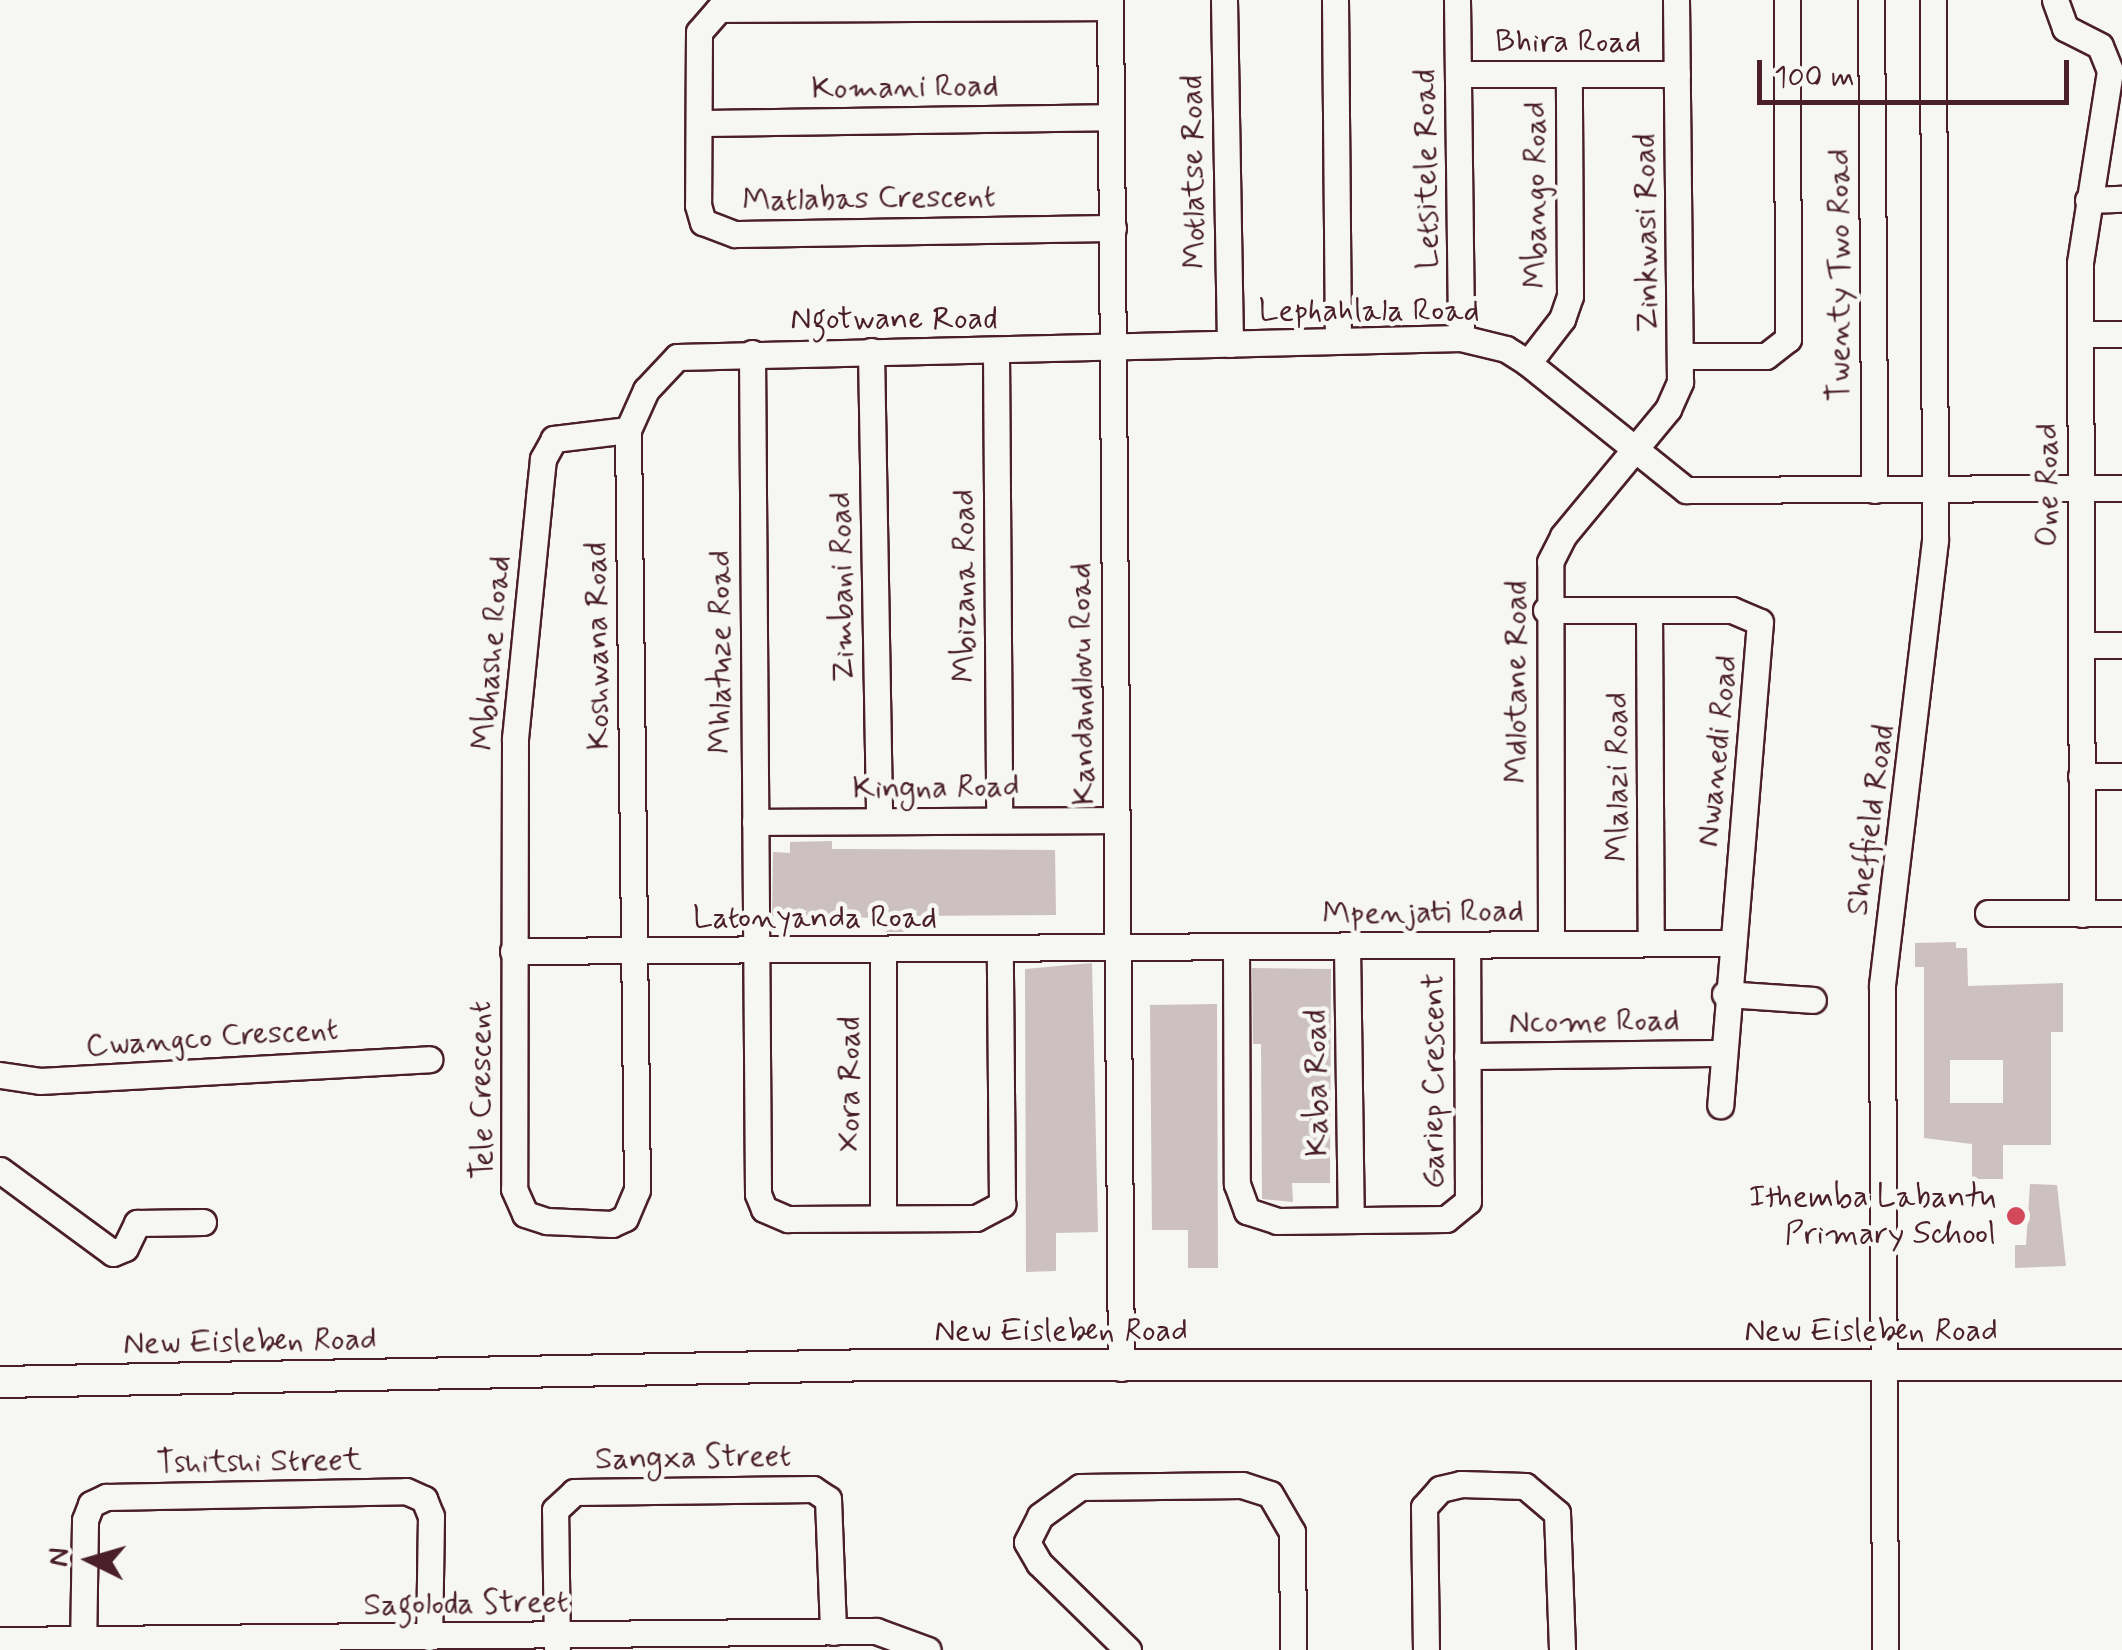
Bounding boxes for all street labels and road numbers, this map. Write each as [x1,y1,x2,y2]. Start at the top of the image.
street label: Bhira Road [1495,23,1641,61]
street label: Komani Road [811,67,999,109]
street label: Letsitele Road [1406,71,1448,267]
street label: Motlatse Road [1173,75,1215,269]
street label: Mbango Road [1517,101,1555,289]
street label: Zinkwasi Road [1626,134,1668,332]
street label: Twenty Two Road [1821,151,1859,399]
street label: Matlabas Crescent [740,178,998,220]
street label: Lephahlala Road [1260,292,1478,330]
street label: Ngotwane Road [791,300,997,338]
street label: One Road [2029,423,2067,547]
street label: Mbizana Road [946,489,984,683]
street label: Zimbani Road [822,491,864,683]
street label: Koshwana Road [577,542,619,750]
street label: Mhlatuze Road [702,551,740,753]
street label: Mbhashe Road [464,555,520,751]
street label: Kandandlovu Road [1062,564,1104,804]
street label: Mdlotane Road [1498,581,1536,783]
street label: Nwanedi Road [1689,653,1747,849]
street label: Mlalazi Road [1599,692,1637,862]
street label: Sheffield Road [1839,723,1903,917]
street label: Kingna Road [852,767,1020,809]
street label: Mpenjati Road [1322,892,1524,934]
street label: Latonyanda Road [694,899,936,937]
street label: Gariep Crescent [1415,973,1453,1189]
street label: Tele Crescent [461,998,503,1182]
street label: Ncome Road [1508,1001,1680,1043]
street label: Cwangco Crescent [82,1010,342,1066]
street label: Kaba Road [1297,1010,1337,1156]
street label: Xora Road [831,1017,869,1151]
street label: New Eisleben Road [937,1312,1185,1350]
street label: New Eisleben Road [1747,1312,1995,1350]
street label: New Eisleben Road [125,1321,375,1363]
street label: Sangxa Street [592,1437,794,1479]
street label: Tshitshi Street [156,1441,362,1483]
street label: Sagoloda Street [360,1583,572,1625]

